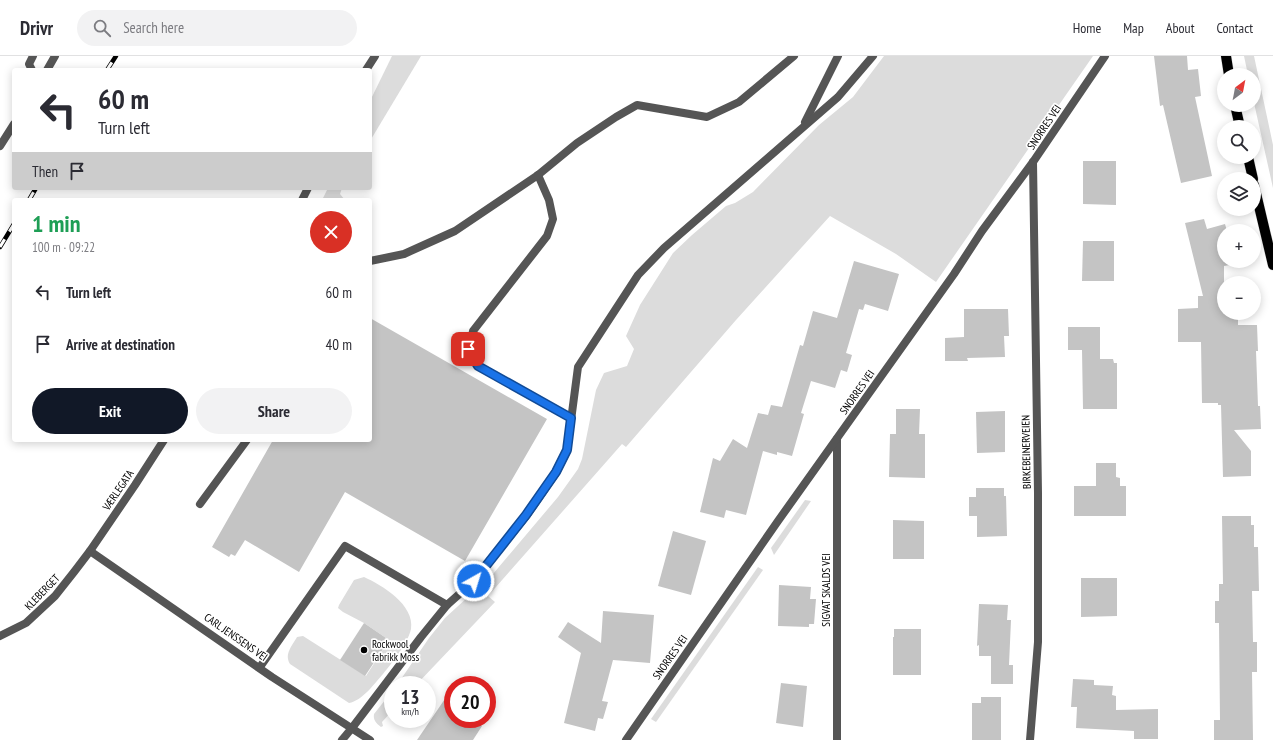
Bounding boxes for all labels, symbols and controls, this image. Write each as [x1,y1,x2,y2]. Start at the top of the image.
search box [77,10,357,46]
text: Drivr [20,16,53,40]
icon: search [91,17,113,39]
text: Search here [123,18,184,37]
text: Home [1073,19,1101,37]
text: Map [1123,19,1144,37]
text: About [1166,19,1195,37]
text: Contact [1217,19,1253,37]
north arrow [1217,68,1261,112]
map controls [1217,68,1261,320]
text: 60 m [98,80,149,117]
icon: left [32,84,84,136]
street label: SNORRES VEI [1024,102,1064,152]
text: Turn left [98,116,150,139]
button: search [1217,120,1261,164]
icon: arrive [66,160,88,182]
text: Then [32,162,58,181]
button: layers [1217,172,1261,216]
text: 1 min [32,208,80,239]
button: close [310,211,352,253]
button: + [1217,224,1261,268]
text: 100 m · 09:22 [32,239,95,256]
button: − [1217,276,1261,320]
icon: left [32,281,54,303]
text: Turn left [66,283,111,302]
text: 60 m [326,283,352,302]
pin [451,332,485,366]
icon: arrive [32,333,54,355]
text: Arrive at destination [66,335,175,354]
text: 40 m [326,335,352,354]
icon: arrive [457,338,479,360]
street label: SNORRES VEI [837,367,877,417]
button: Exit [32,388,188,434]
button: Share [196,388,352,434]
street label: BIRKEBEINERVEIEN [1018,415,1034,489]
street label: VÆRLEGATA [99,466,137,514]
street label: SIGVAT SKALDS VEI [819,553,833,627]
position arrow [453,560,495,602]
street label: KLEBERGET [21,571,63,613]
street label: CARL JENSSENS VEI [202,610,270,664]
street label: SNORRES VEI [650,632,690,682]
place label: Rockwool fabrikk Moss [372,637,419,664]
marker: Rockwool fabrikk Moss [359,645,369,655]
speed limit sign: 20 [444,676,496,728]
text: 13 [400,684,420,710]
text: km/h [401,705,419,718]

